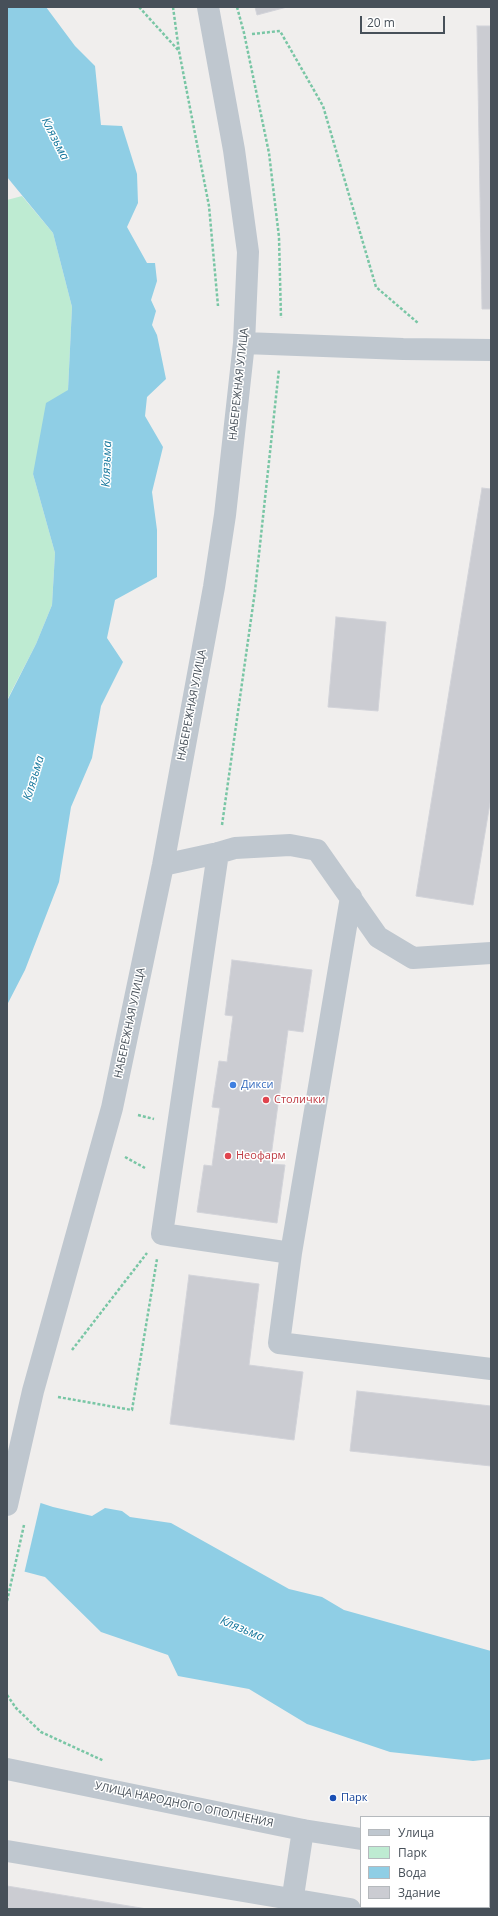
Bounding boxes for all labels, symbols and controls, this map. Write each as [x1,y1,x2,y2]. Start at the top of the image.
scale bar [362,8,447,34]
text: 20 m [367,14,395,31]
water label: Клязьма [38,115,72,163]
street label: НАБЕРЕЖНАЯ УЛИЦА [227,327,251,441]
water label: Клязьма [99,441,115,487]
street label: НАБЕРЕЖНАЯ УЛИЦА [175,648,209,762]
water label: Клязьма [20,754,48,802]
street label: НАБЕРЕЖНАЯ УЛИЦА [112,966,148,1080]
place label: Дикси [241,1078,273,1092]
marker: Дикси [228,1080,238,1090]
place label: Столички [274,1093,325,1107]
marker: Столички [261,1095,271,1105]
place label: Неофарм [236,1149,286,1163]
marker: Неофарм [223,1151,233,1161]
water label: Клязьма [218,1613,266,1645]
street label: УЛИЦА НАРОДНОГО ОПОЛЧЕНИЯ [93,1780,275,1830]
place label: Парк [341,1791,368,1805]
marker: Парк [328,1793,338,1803]
legend [360,1816,490,1908]
text: Улица [398,1824,434,1841]
text: Парк [398,1844,427,1861]
text: Вода [398,1864,427,1881]
text: Здание [398,1884,441,1901]

